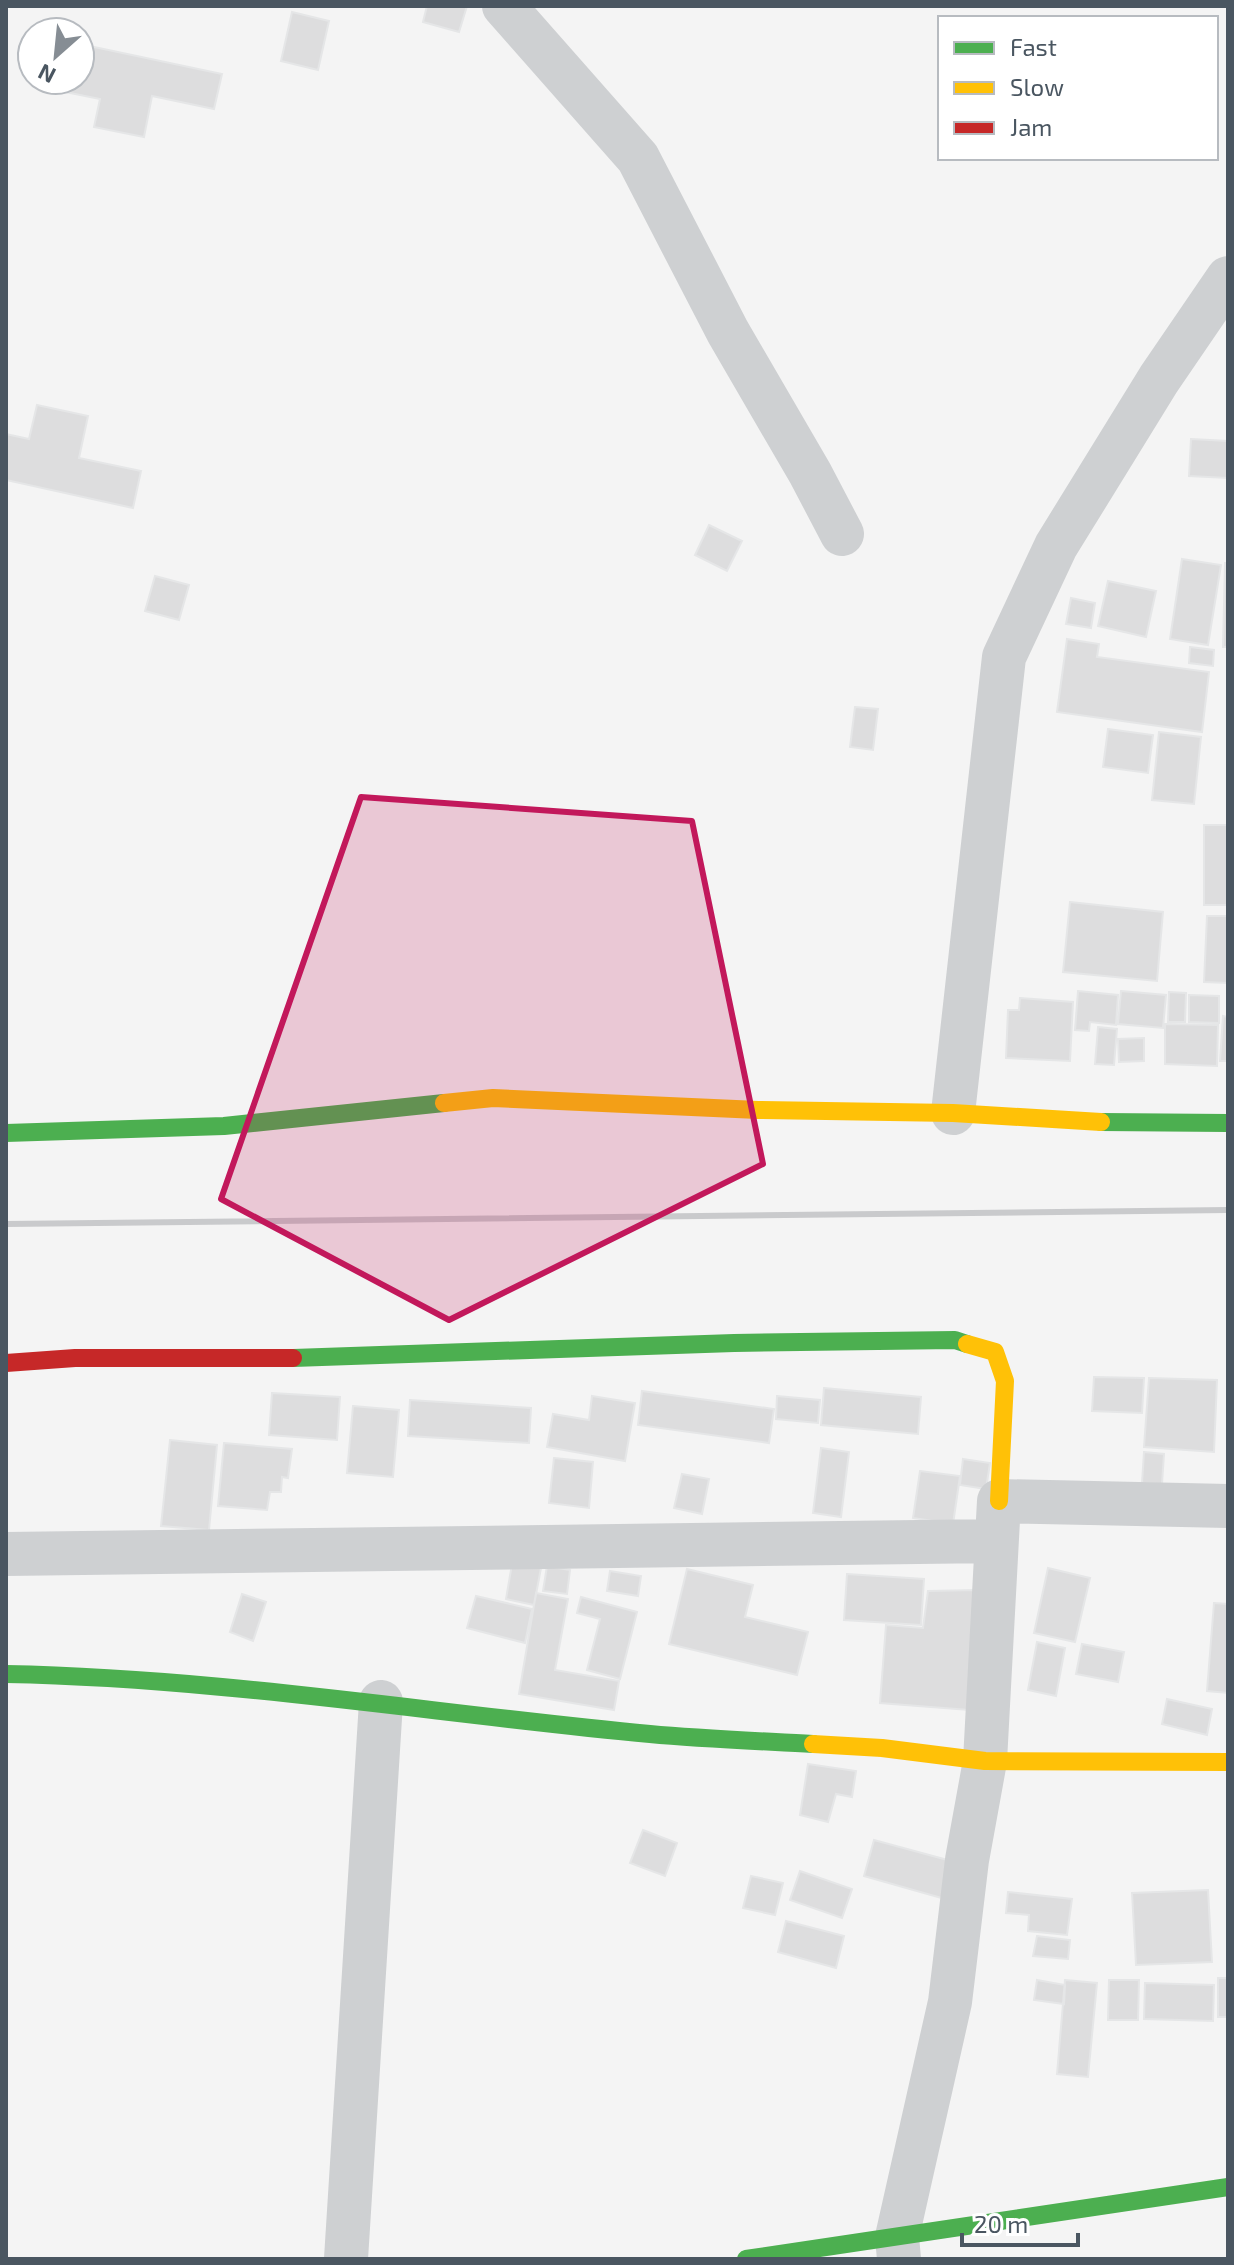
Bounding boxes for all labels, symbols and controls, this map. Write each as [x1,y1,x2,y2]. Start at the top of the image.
north arrow [16,16,96,96]
legend [938,16,1218,160]
text: Fast [1010,32,1057,61]
text: N [33,60,59,90]
text: Slow [1010,72,1064,101]
text: Jam [1010,112,1052,141]
scale bar [962,2197,1078,2247]
text: 20 m [974,2209,1028,2238]

